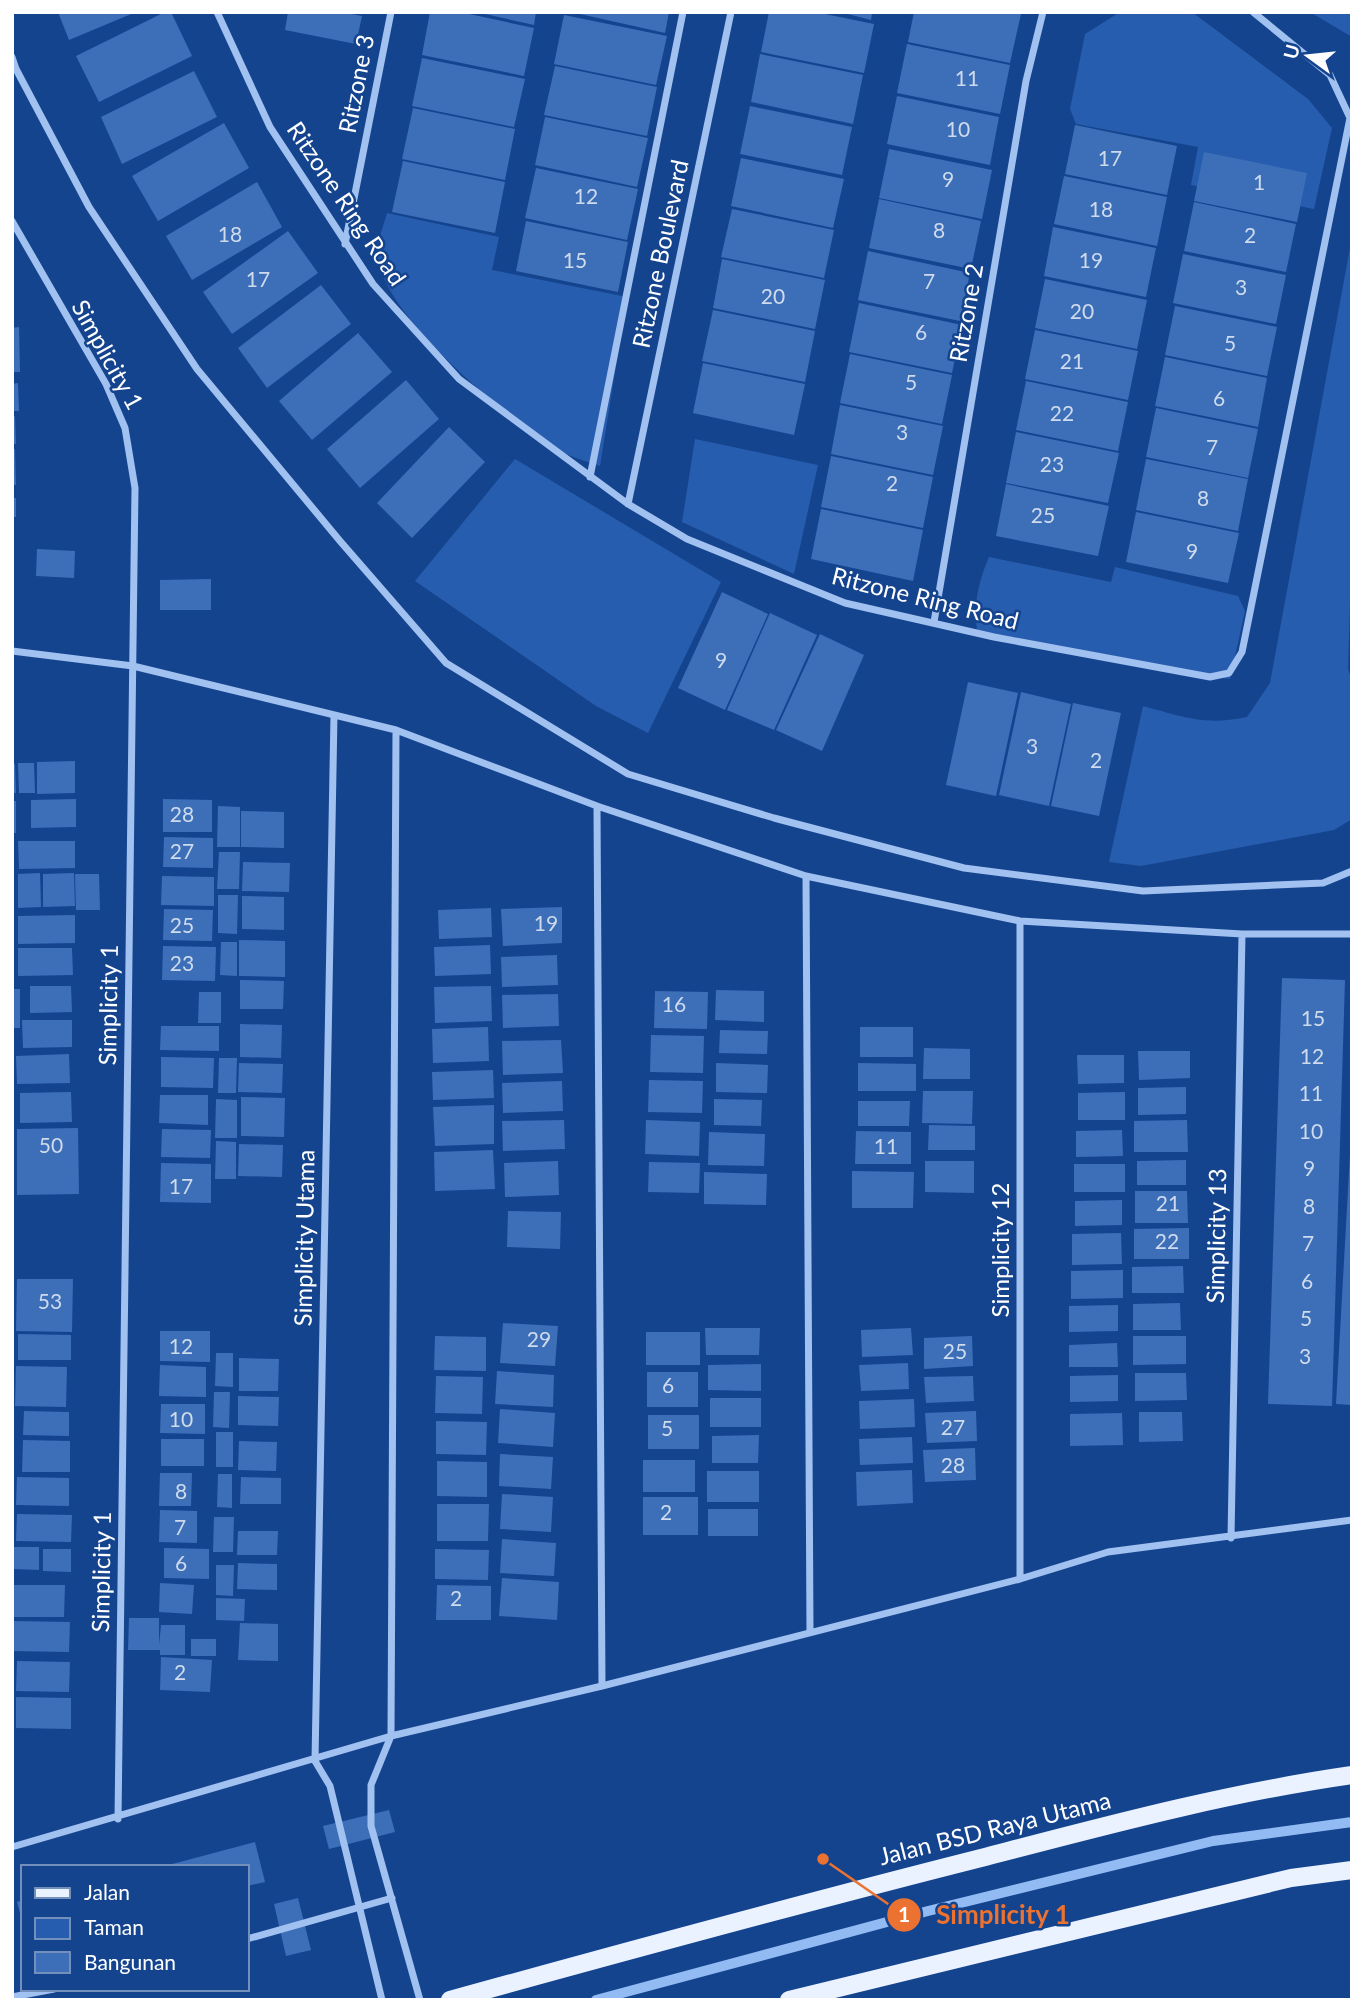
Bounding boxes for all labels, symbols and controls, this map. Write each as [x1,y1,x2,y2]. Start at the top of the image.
north arrow [1273,21,1343,91]
street label: Ritzone 3 [332,32,379,135]
text: U [1278,42,1304,61]
house number: 11 [955,65,979,90]
street label: Ritzone Ring Road [282,116,413,291]
house number: 10 [946,116,970,141]
house number: 17 [1098,145,1122,170]
street label: Ritzone Boulevard [625,157,694,351]
house number: 9 [942,166,954,191]
house number: 1 [1253,169,1265,194]
house number: 12 [574,183,598,208]
house number: 18 [1089,196,1113,221]
house number: 8 [933,217,945,242]
house number: 18 [218,221,242,246]
house number: 2 [1244,222,1256,247]
house number: 15 [563,247,587,272]
house number: 19 [1079,247,1103,272]
street label: Ritzone 2 [943,261,988,364]
house number: 17 [246,266,270,291]
house number: 7 [923,268,935,293]
house number: 3 [1235,274,1247,299]
house number: 20 [761,283,785,308]
street label: Simplicity 1 [66,294,150,414]
house number: 20 [1070,298,1094,323]
house number: 6 [915,319,927,344]
house number: 5 [1224,330,1236,355]
house number: 21 [1060,348,1084,373]
house number: 5 [905,369,917,394]
house number: 6 [1213,385,1225,410]
house number: 22 [1050,400,1074,425]
house number: 3 [896,419,908,444]
house number: 7 [1206,434,1218,459]
house number: 23 [1040,451,1064,476]
house number: 2 [886,470,898,495]
house number: 8 [1197,485,1209,510]
house number: 25 [1031,502,1055,527]
house number: 9 [1186,538,1198,563]
street label: Ritzone Ring Road [829,560,1022,635]
house number: 9 [715,647,727,672]
house number: 3 [1026,733,1038,758]
house number: 2 [1090,747,1102,772]
house number: 28 [170,801,194,826]
house number: 27 [170,838,194,863]
house number: 19 [534,910,558,935]
house number: 25 [170,912,194,937]
street label: Simplicity 1 [92,944,123,1066]
house number: 23 [170,950,194,975]
house number: 16 [662,991,686,1016]
house number: 15 [1301,1005,1325,1030]
house number: 12 [1300,1043,1324,1068]
house number: 11 [1299,1080,1323,1105]
house number: 10 [1299,1118,1323,1143]
house number: 50 [39,1132,63,1157]
house number: 11 [874,1133,898,1158]
street label: Simplicity Utama [287,1149,320,1327]
house number: 9 [1303,1155,1315,1180]
street label: Simplicity 13 [1200,1168,1231,1304]
house number: 17 [169,1173,193,1198]
street label: Simplicity 12 [985,1183,1014,1317]
house number: 21 [1156,1190,1180,1215]
house number: 8 [1303,1193,1315,1218]
house number: 22 [1155,1228,1179,1253]
house number: 7 [1302,1230,1314,1255]
house number: 6 [1301,1268,1313,1293]
house number: 53 [38,1288,62,1313]
house number: 5 [1300,1305,1312,1330]
house number: 29 [527,1326,551,1351]
house number: 12 [169,1333,193,1358]
house number: 25 [943,1338,967,1363]
house number: 3 [1299,1343,1311,1368]
house number: 6 [662,1372,674,1397]
house number: 10 [169,1406,193,1431]
house number: 27 [941,1414,965,1439]
house number: 5 [661,1415,673,1440]
house number: 28 [941,1452,965,1477]
house number: 8 [175,1478,187,1503]
house number: 2 [660,1499,672,1524]
street label: Simplicity 1 [85,1511,116,1633]
house number: 7 [174,1514,186,1539]
house number: 6 [175,1550,187,1575]
house number: 2 [450,1585,462,1610]
house number: 2 [174,1659,186,1684]
street label: Jalan BSD Raya Utama [876,1785,1114,1870]
legend [21,1865,248,1991]
text: Jalan [84,1879,130,1904]
callout: Simplicity 1 [887,1891,1084,1938]
text: Simplicity 1 [936,1898,1070,1930]
text: 1 [898,1901,910,1926]
text: Taman [84,1914,144,1939]
text: Bangunan [84,1949,176,1974]

